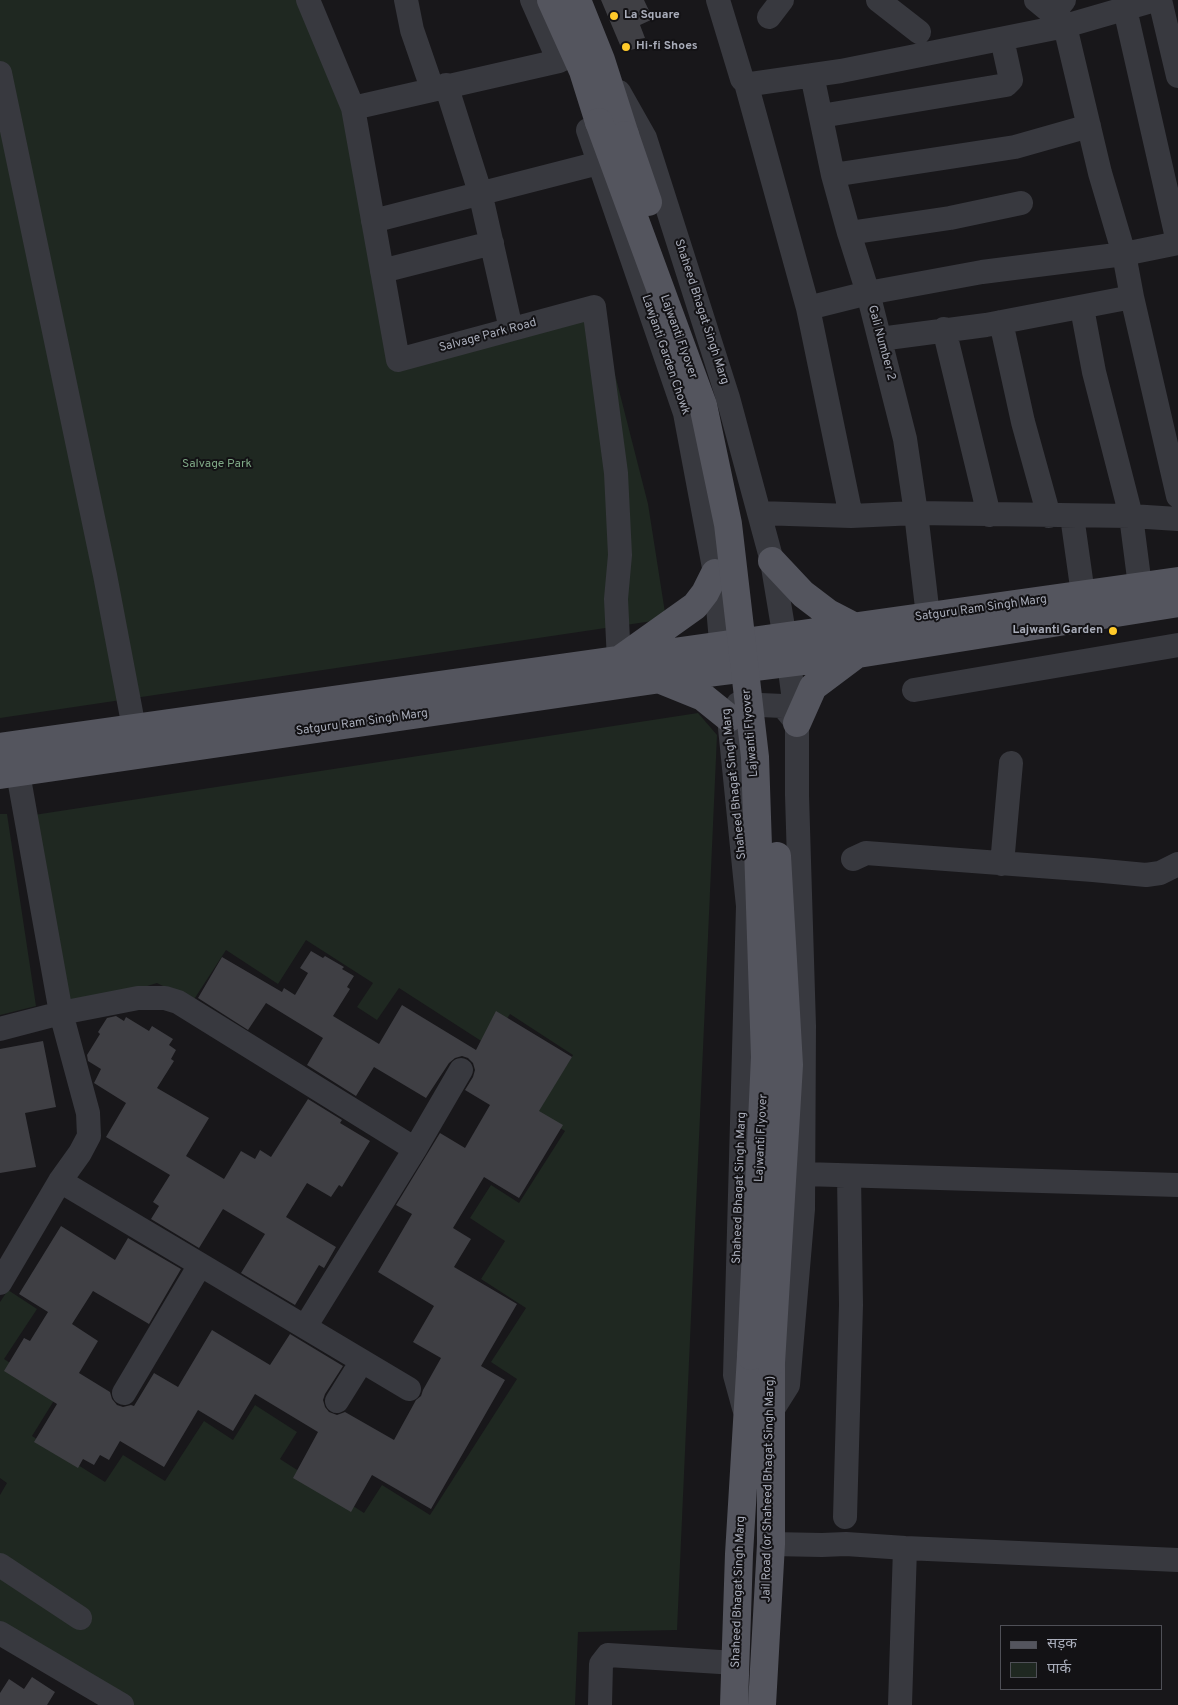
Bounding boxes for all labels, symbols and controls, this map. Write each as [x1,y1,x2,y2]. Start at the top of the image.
place label: La Square [624,9,680,23]
marker: La Square [608,10,620,22]
place label: Hi-fi Shoes [636,40,698,54]
marker: Hi-fi Shoes [620,41,632,53]
street label: Shaheed Bhagat Singh Marg [671,237,731,387]
street label: Lawjanti Garden Chowk [638,293,692,417]
street label: Lajwanti Flyover [656,293,700,381]
street label: Gali Number 2 [864,304,898,382]
street label: Salvage Park Road [438,316,538,356]
park label: Salvage Park [182,458,252,472]
street label: Satguru Ram Singh Marg [914,593,1048,625]
place label: Lajwanti Garden [1012,624,1103,638]
marker: Lajwanti Garden [1107,625,1119,637]
street label: Lajwanti Flyover [740,688,762,778]
street label: Satguru Ram Singh Marg [295,707,429,739]
street label: Shaheed Bhagat Singh Marg [720,708,750,860]
street label: Lajwanti Flyover [753,1094,771,1182]
street label: Shaheed Bhagat Singh Marg [730,1112,750,1264]
street label: Jail Road (or Shaheed Bhagat Singh Marg) [760,1376,778,1602]
street label: Shaheed Bhagat Singh Marg [729,1516,749,1668]
legend [1000,1625,1163,1690]
text: सड़क [1047,1635,1077,1654]
text: पार्क [1047,1660,1071,1679]

